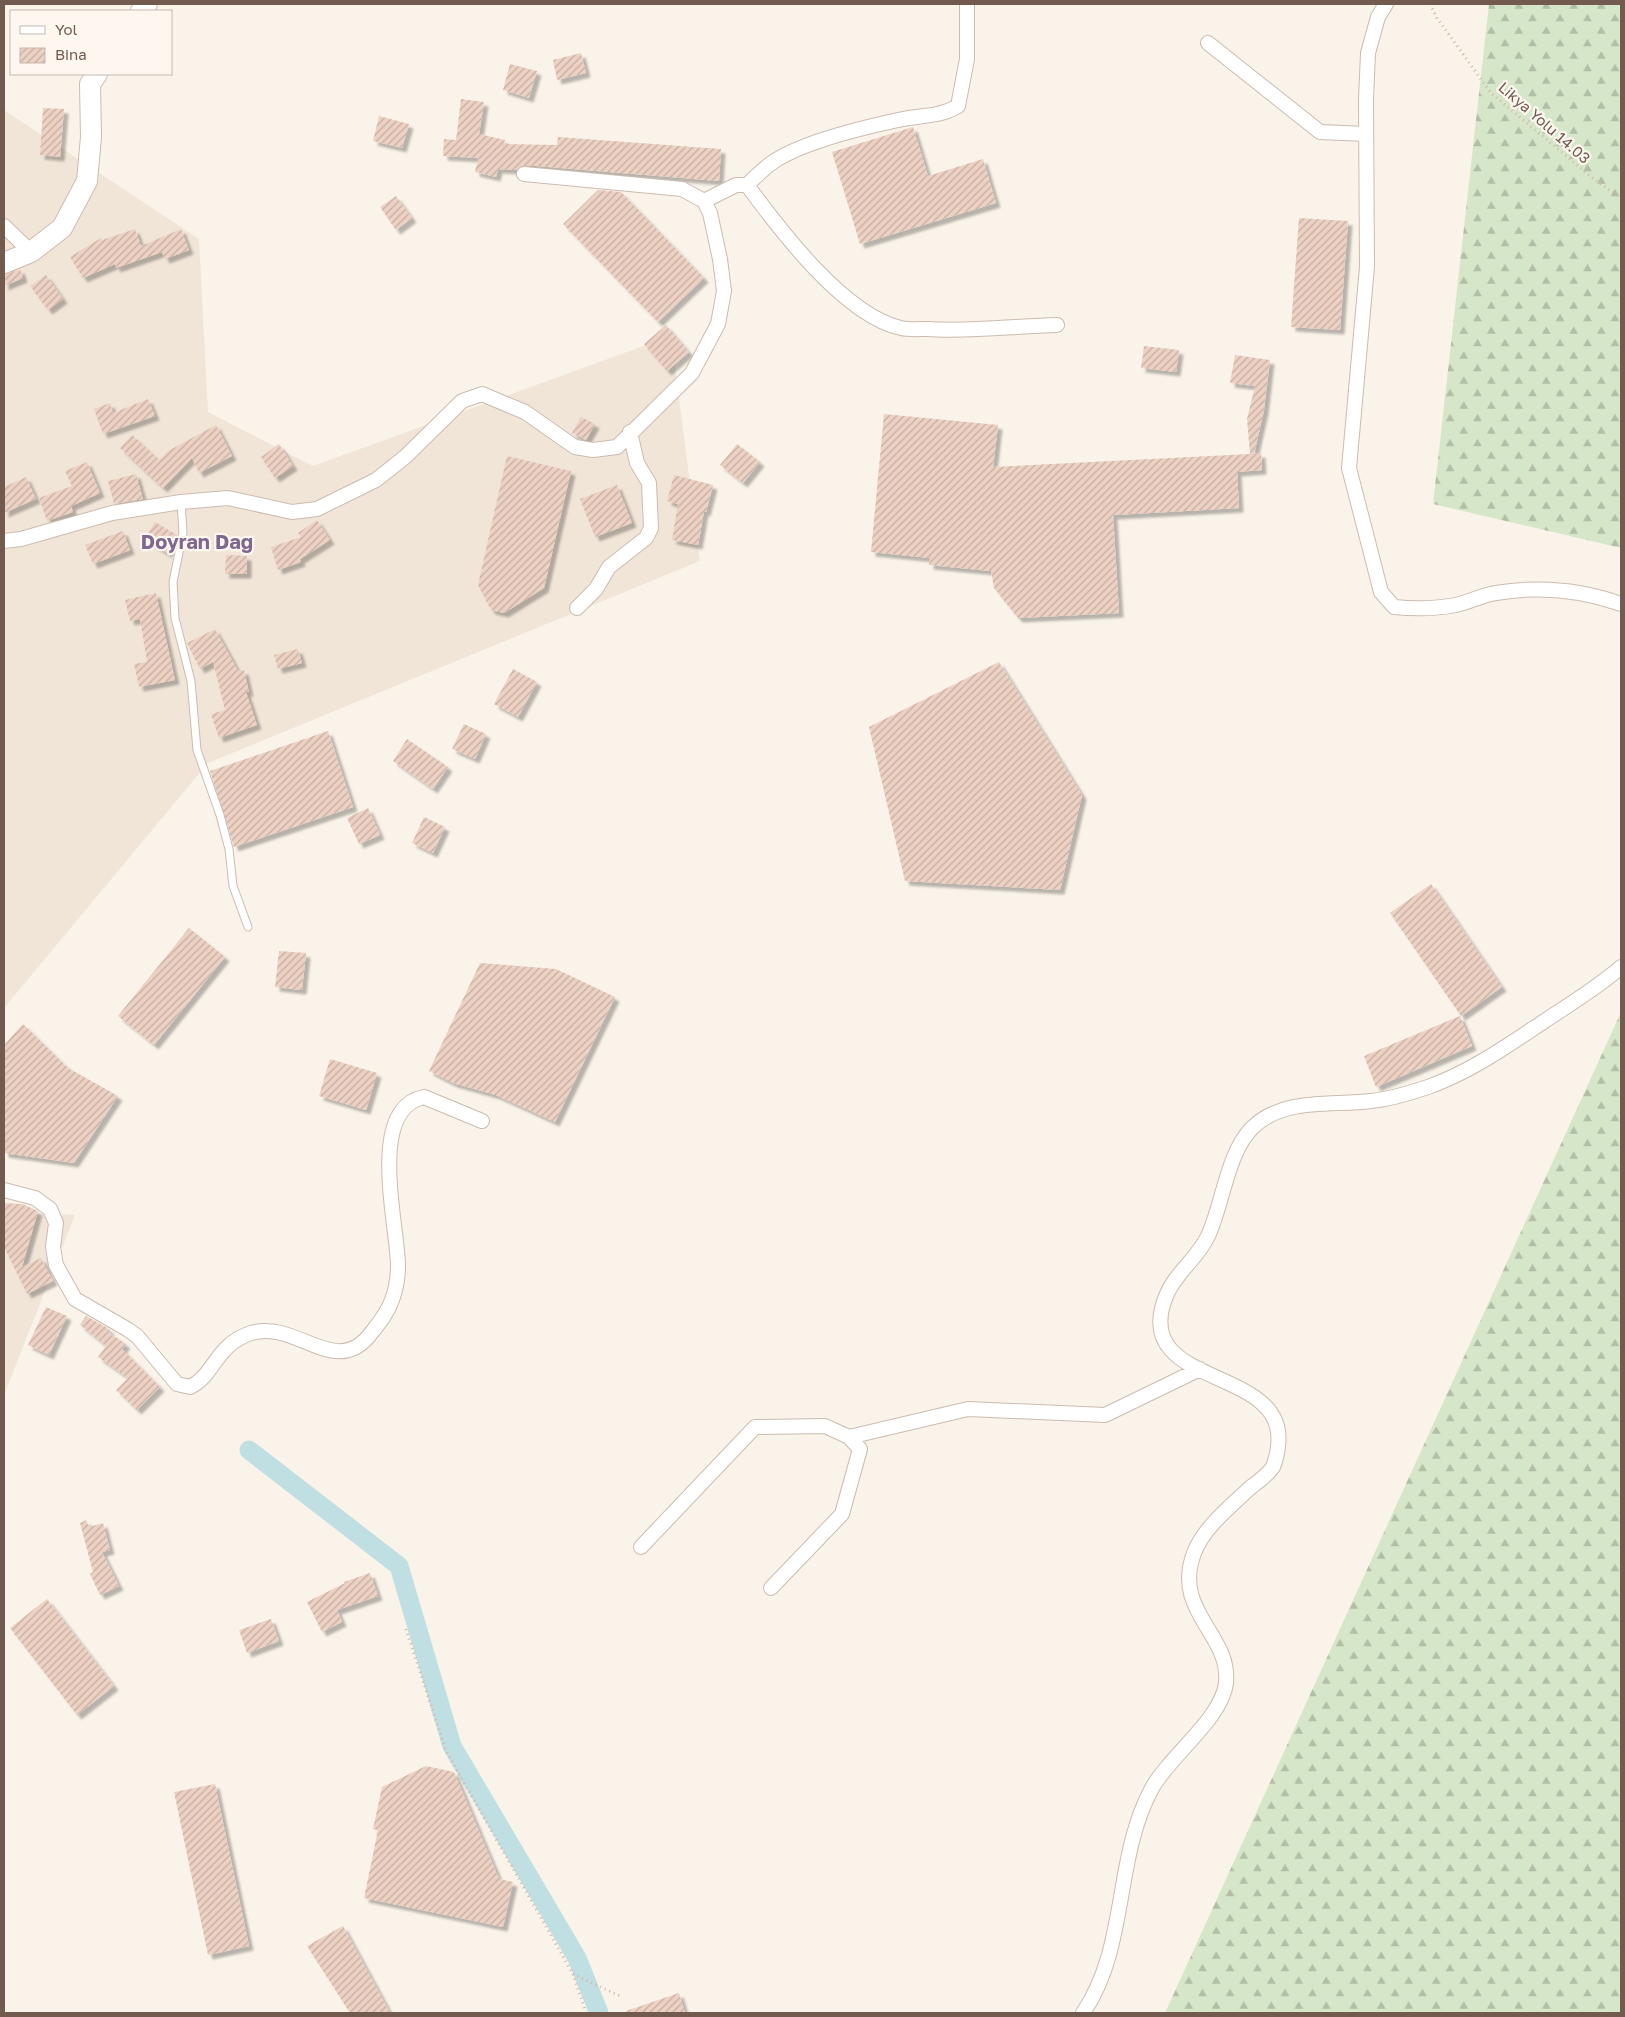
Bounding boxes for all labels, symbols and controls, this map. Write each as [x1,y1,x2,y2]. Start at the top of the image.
legend [10,10,172,75]
text: Yol [55,20,77,38]
text: Bina [55,45,87,63]
street label: Likya Yolu 14.03 [1495,78,1594,167]
district label: Doyran Dağ [141,529,253,553]

